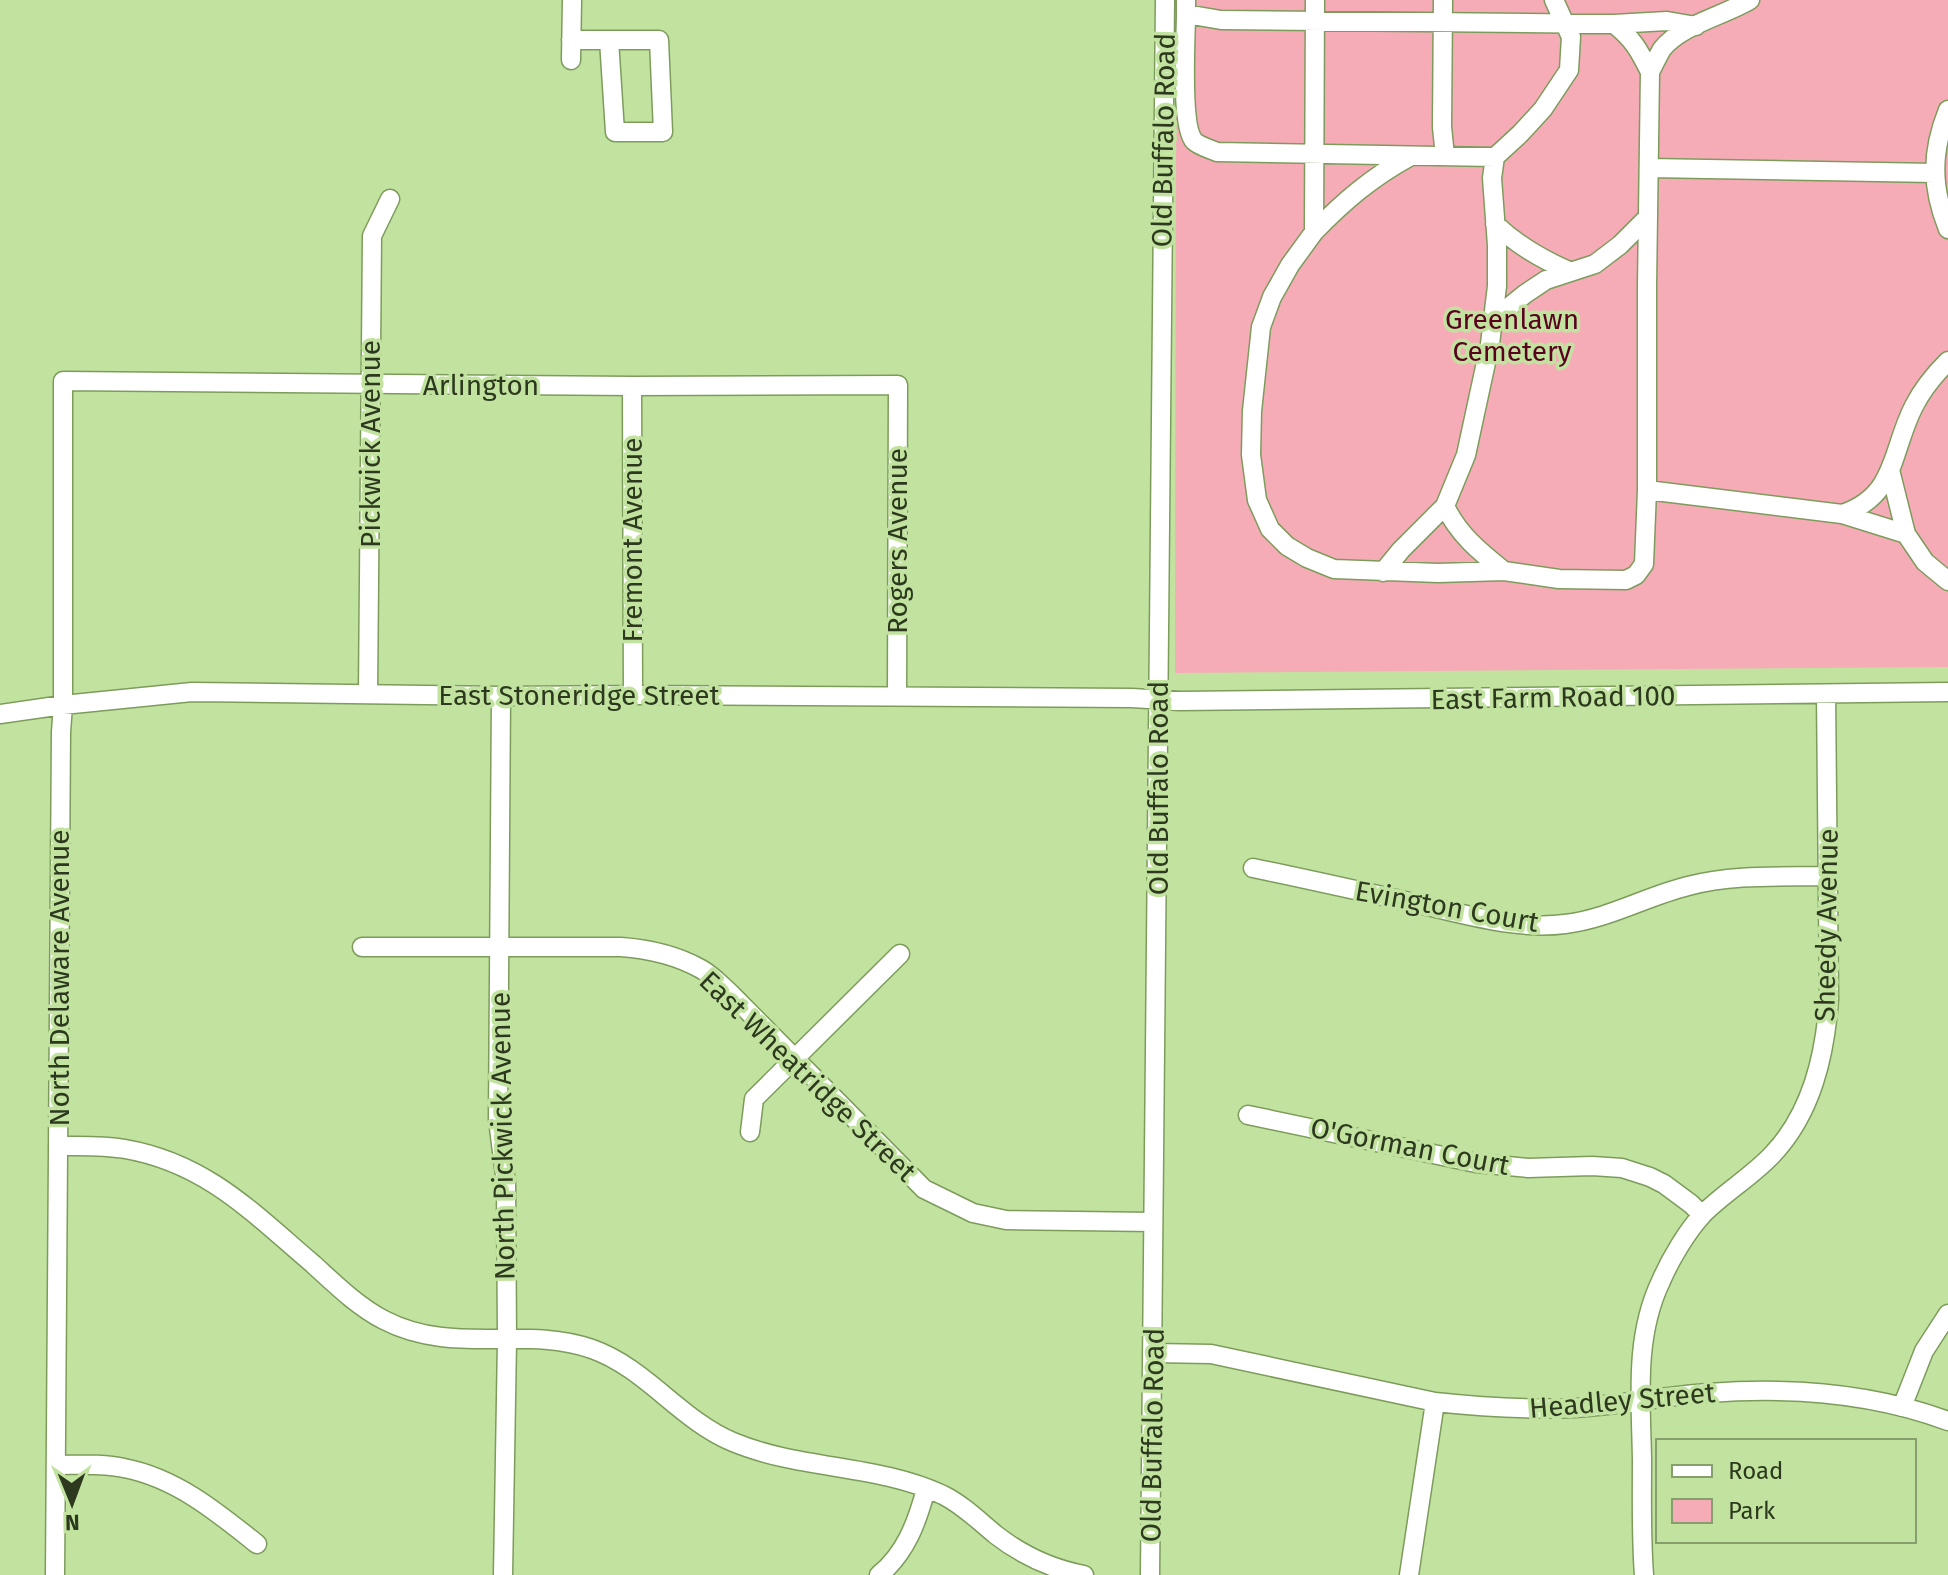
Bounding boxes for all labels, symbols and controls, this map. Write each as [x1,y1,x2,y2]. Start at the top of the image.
street label: Old Buffalo Road [1145,33,1182,247]
park label: Greenlawn Cemetery [1445,303,1579,368]
street label: Pickwick Avenue [354,340,387,548]
street label: Arlington [423,369,539,402]
street label: Fremont Avenue [616,437,649,643]
street label: Rogers Avenue [881,448,914,634]
street label: East Stoneridge Street [438,679,721,712]
street label: East Farm Road 100 [1430,679,1676,716]
street label: Old Buffalo Road [1142,681,1175,895]
street label: Sheedy Avenue [1808,828,1845,1022]
street label: North Delaware Avenue [43,829,76,1127]
street label: Evington Court [1353,874,1542,939]
street label: East Wheatridge Street [693,964,923,1189]
street label: North Pickwick Avenue [483,992,522,1280]
street label: O'Gorman Court [1308,1111,1513,1182]
street label: Old Buffalo Road [1134,1328,1171,1542]
street label: Headley Street [1528,1376,1717,1425]
legend [1656,1439,1916,1543]
text: Road [1728,1457,1783,1485]
north arrow [32,1463,112,1543]
text: Park [1728,1497,1776,1525]
text: N [65,1509,80,1536]

